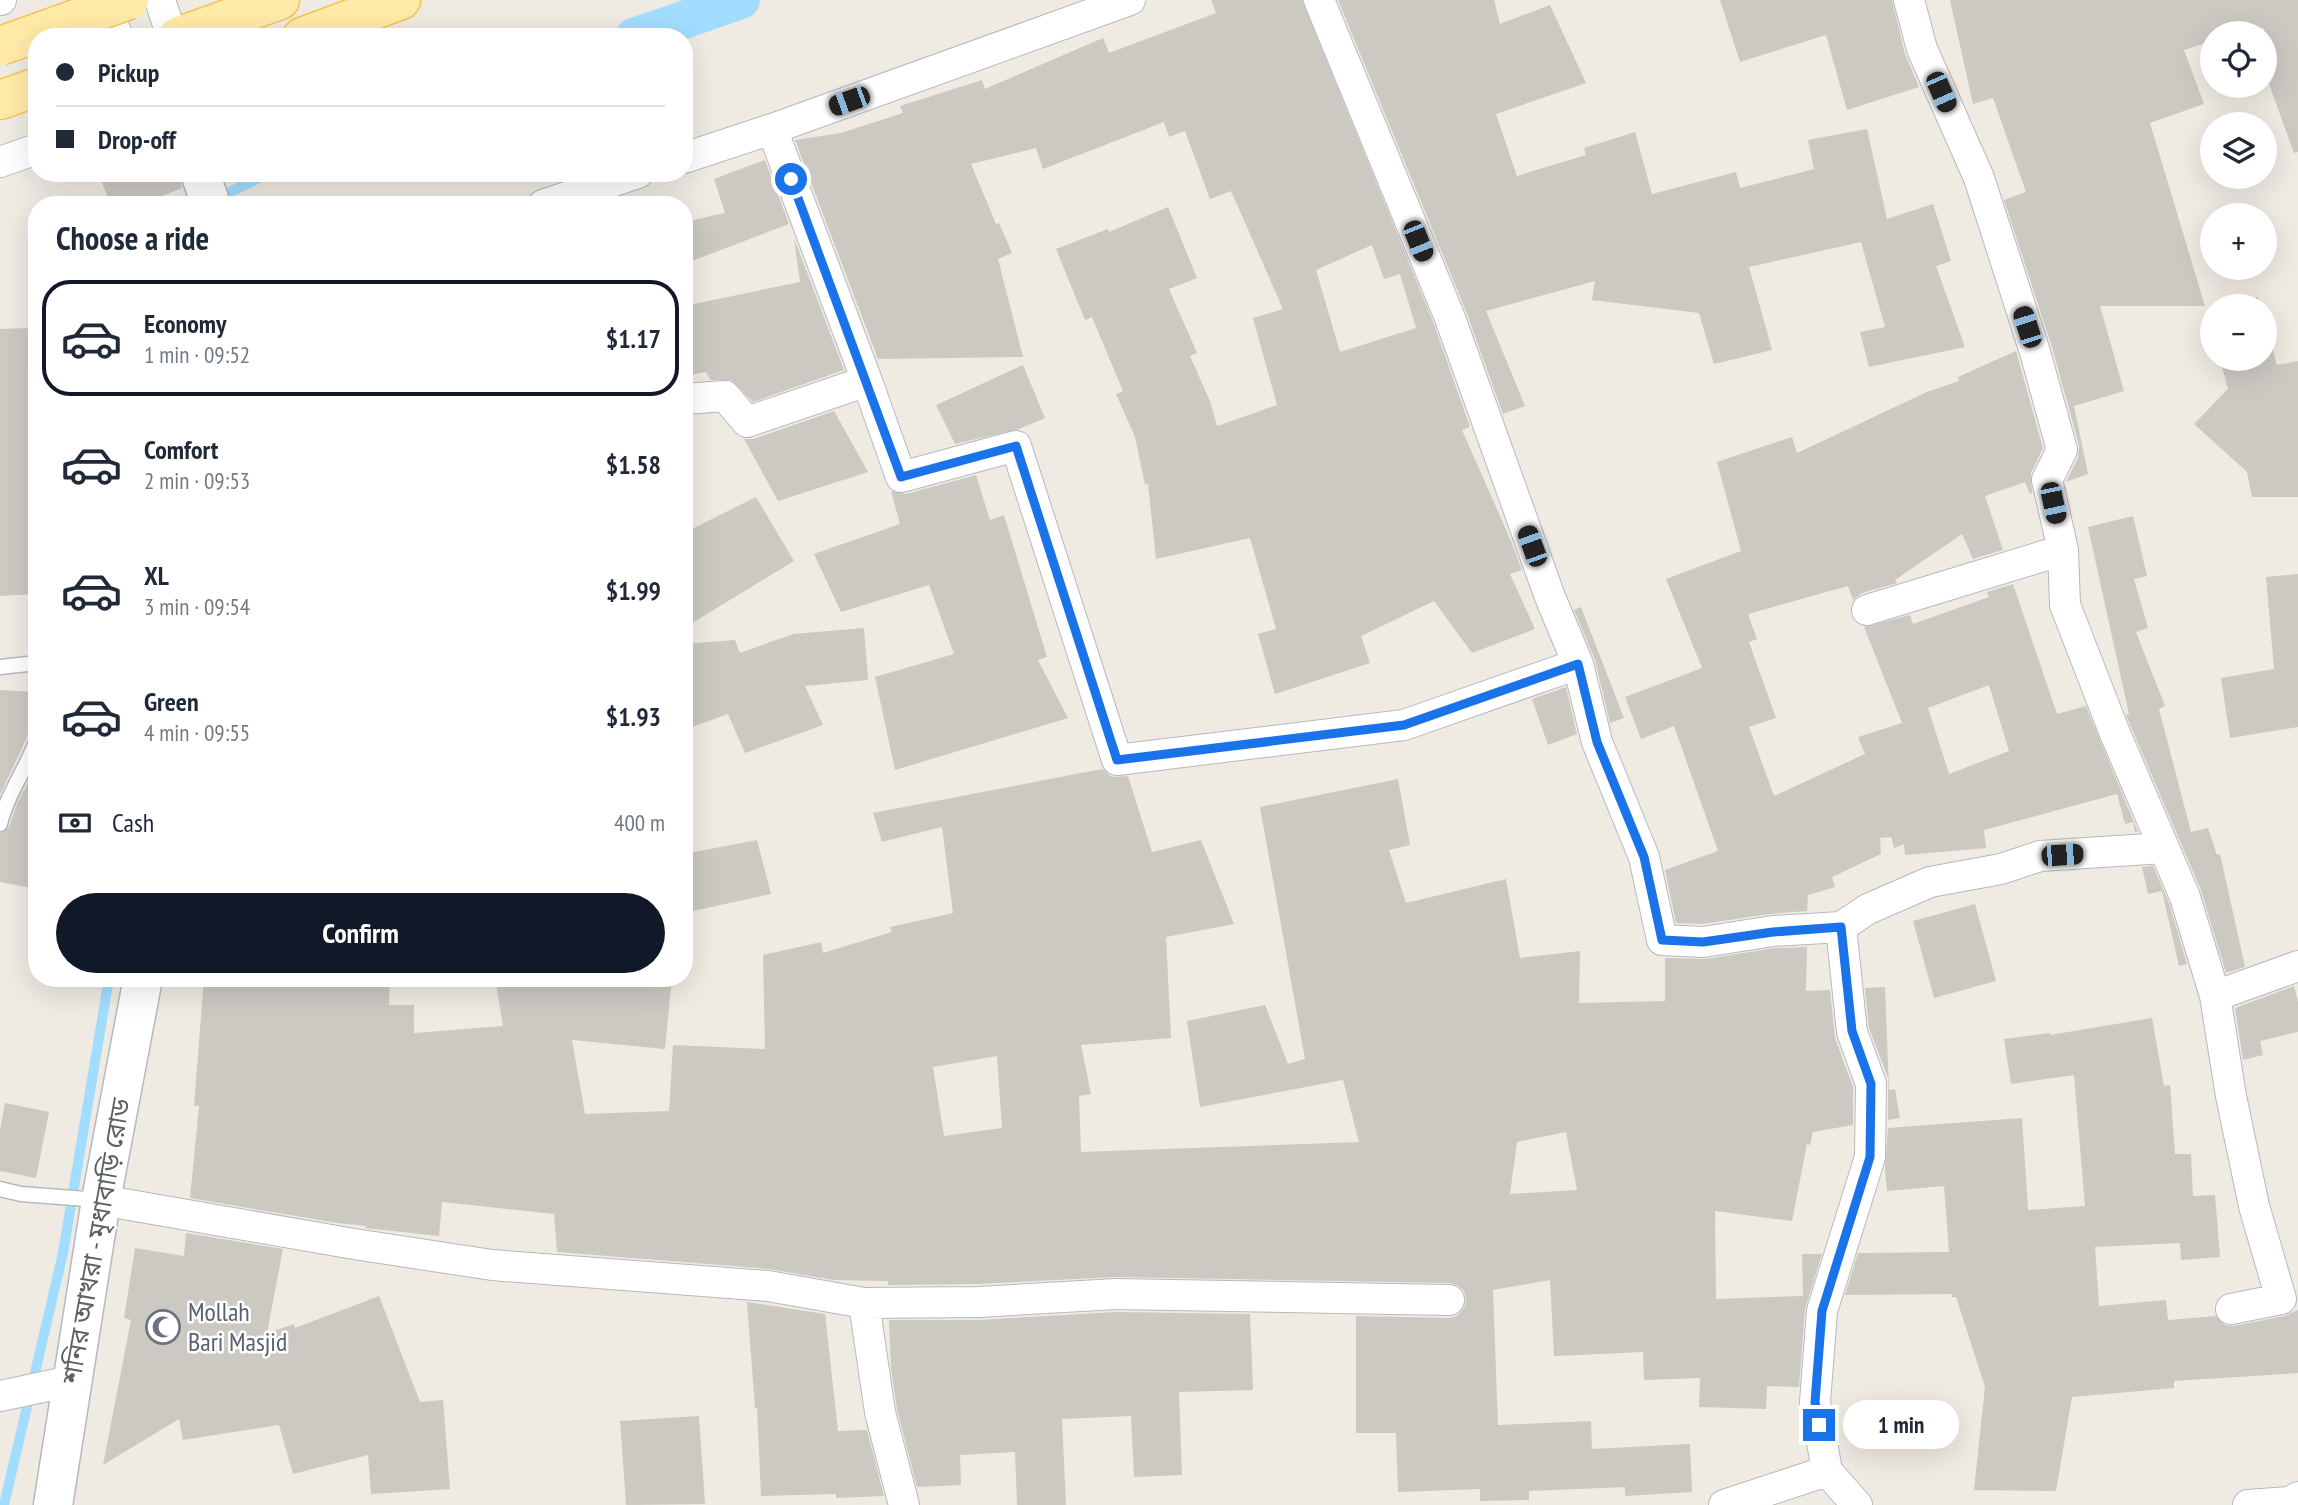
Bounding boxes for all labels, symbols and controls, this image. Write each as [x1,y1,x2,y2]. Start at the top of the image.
map controls [2200,21,2277,371]
button: locate [2200,21,2277,98]
text: Pickup [98,56,159,89]
car [1923,69,1960,115]
car [826,84,873,118]
button: layers [2200,112,2277,189]
text: Drop-off [98,123,176,156]
route start [775,163,807,195]
button: + [2200,203,2277,280]
text: Choose a ride [56,217,209,259]
car [1401,218,1436,264]
button: − [2200,294,2277,371]
car [2011,304,2044,350]
icon: car [60,307,123,370]
text: Economy [144,307,226,340]
text: $1.17 [606,322,661,355]
text: 1 min · 09:52 [144,340,250,369]
icon: car [60,433,123,496]
text: Comfort [144,433,218,466]
text: $1.58 [606,448,661,481]
text: 2 min · 09:53 [144,466,250,495]
car [2039,480,2068,526]
car [1515,523,1550,569]
icon: car [60,559,123,622]
text: XL [144,559,169,592]
text: $1.99 [606,574,661,607]
text: 3 min · 09:54 [144,592,250,621]
icon: car [60,685,123,748]
text: Green [144,685,199,718]
text: $1.93 [606,700,661,733]
text: 4 min · 09:55 [144,718,250,747]
icon: cash [56,804,94,842]
text: Cash [112,806,154,839]
text: 400 m [614,808,665,837]
car [2041,843,2084,867]
button: Confirm [56,893,665,973]
street label: শনির আখরা - মৃধাবাড়ি রোড [54,1095,137,1387]
place label: Mollah Bari Masjid [188,1295,287,1358]
mosque icon: Mollah Bari Masjid [144,1308,182,1346]
callout: 1 min [1843,1400,1959,1450]
route end [1803,1409,1835,1441]
text: 1 min [1878,1410,1924,1439]

